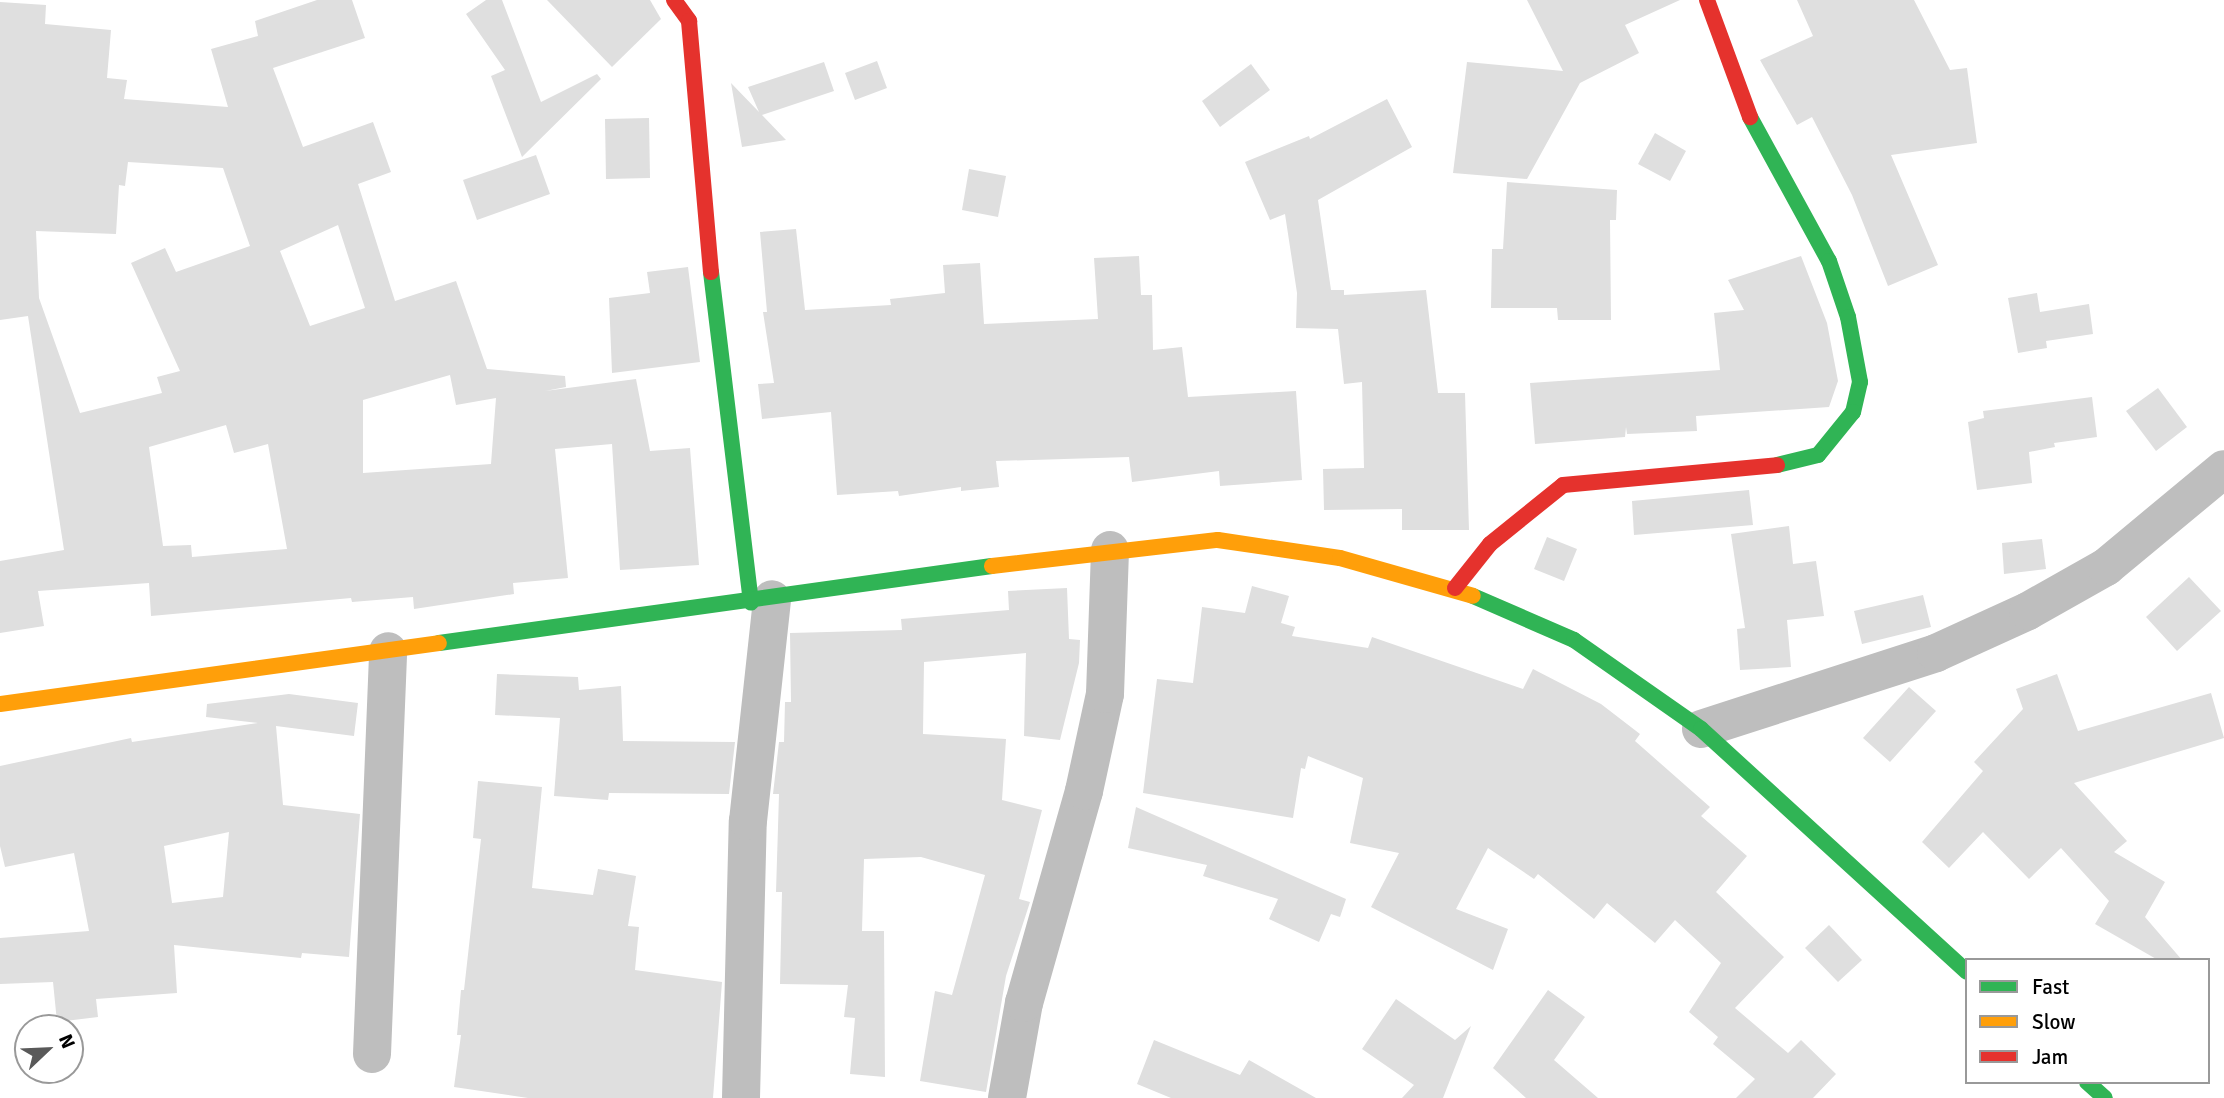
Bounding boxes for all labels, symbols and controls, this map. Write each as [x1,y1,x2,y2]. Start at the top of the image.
legend [1965,958,2210,1084]
text: Fast [2032,974,2069,1000]
text: Slow [2032,1009,2076,1035]
north arrow [14,1014,84,1084]
text: N [53,1031,80,1052]
text: Jam [2032,1044,2068,1070]

